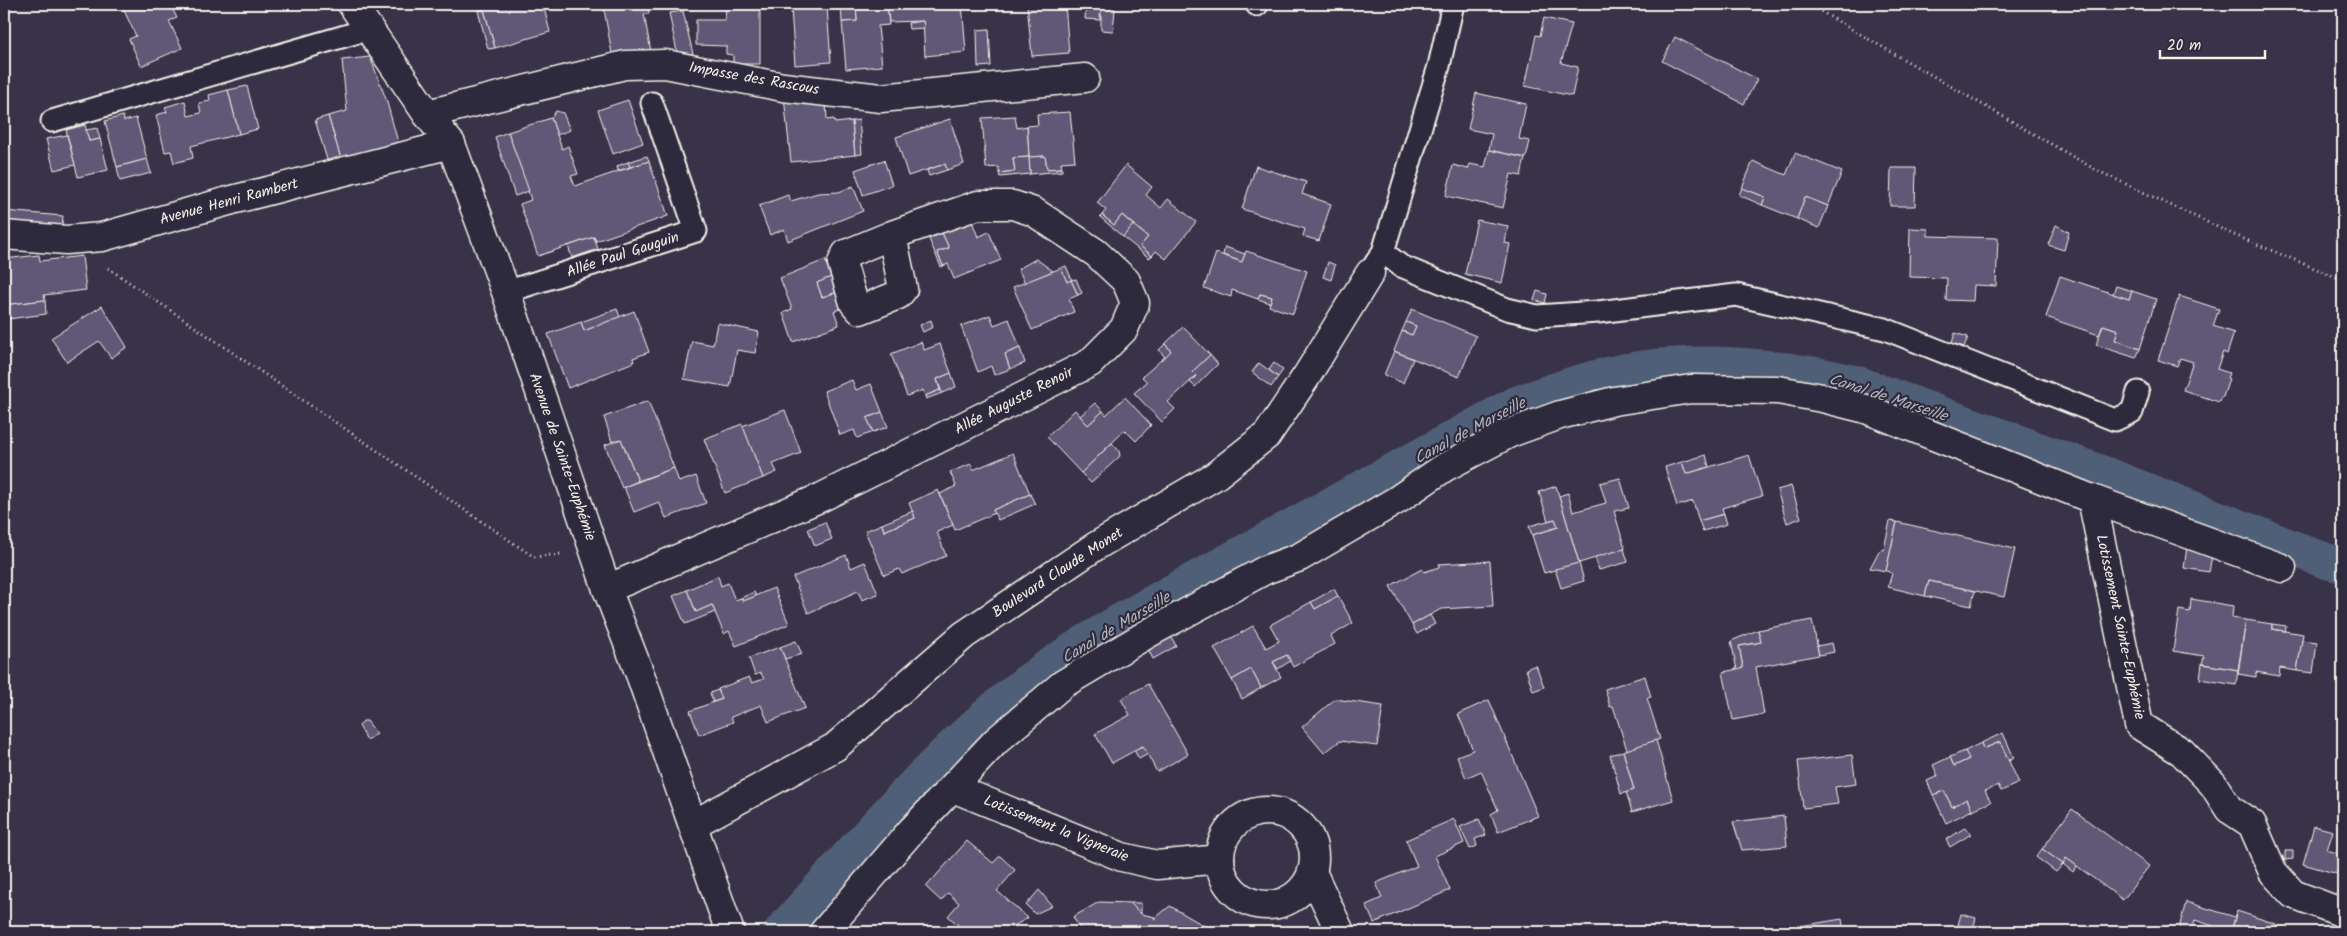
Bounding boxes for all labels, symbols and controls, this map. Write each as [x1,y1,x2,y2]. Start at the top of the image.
scale bar [2160,28,2264,60]
text: 20 m [2167,34,2201,58]
street label: Impasse des Rascous [687,56,822,102]
street label: Avenue Henri Rambert [157,172,301,232]
street label: Allée Paul Gauguin [564,225,682,285]
street label: Allée Auguste Renoir [951,360,1078,441]
water label: Canal de Marseille [1825,367,1952,429]
street label: Avenue de Sainte-Euphémie [522,370,602,545]
water label: Canal de Marseille [1410,390,1532,471]
street label: Boulevard Claude Monet [988,521,1129,625]
street label: Lotissement Sainte-Euphémie [2089,532,2151,722]
water label: Canal de Marseille [1057,585,1177,670]
street label: Lotissement la Vigneraie [980,789,1133,869]

